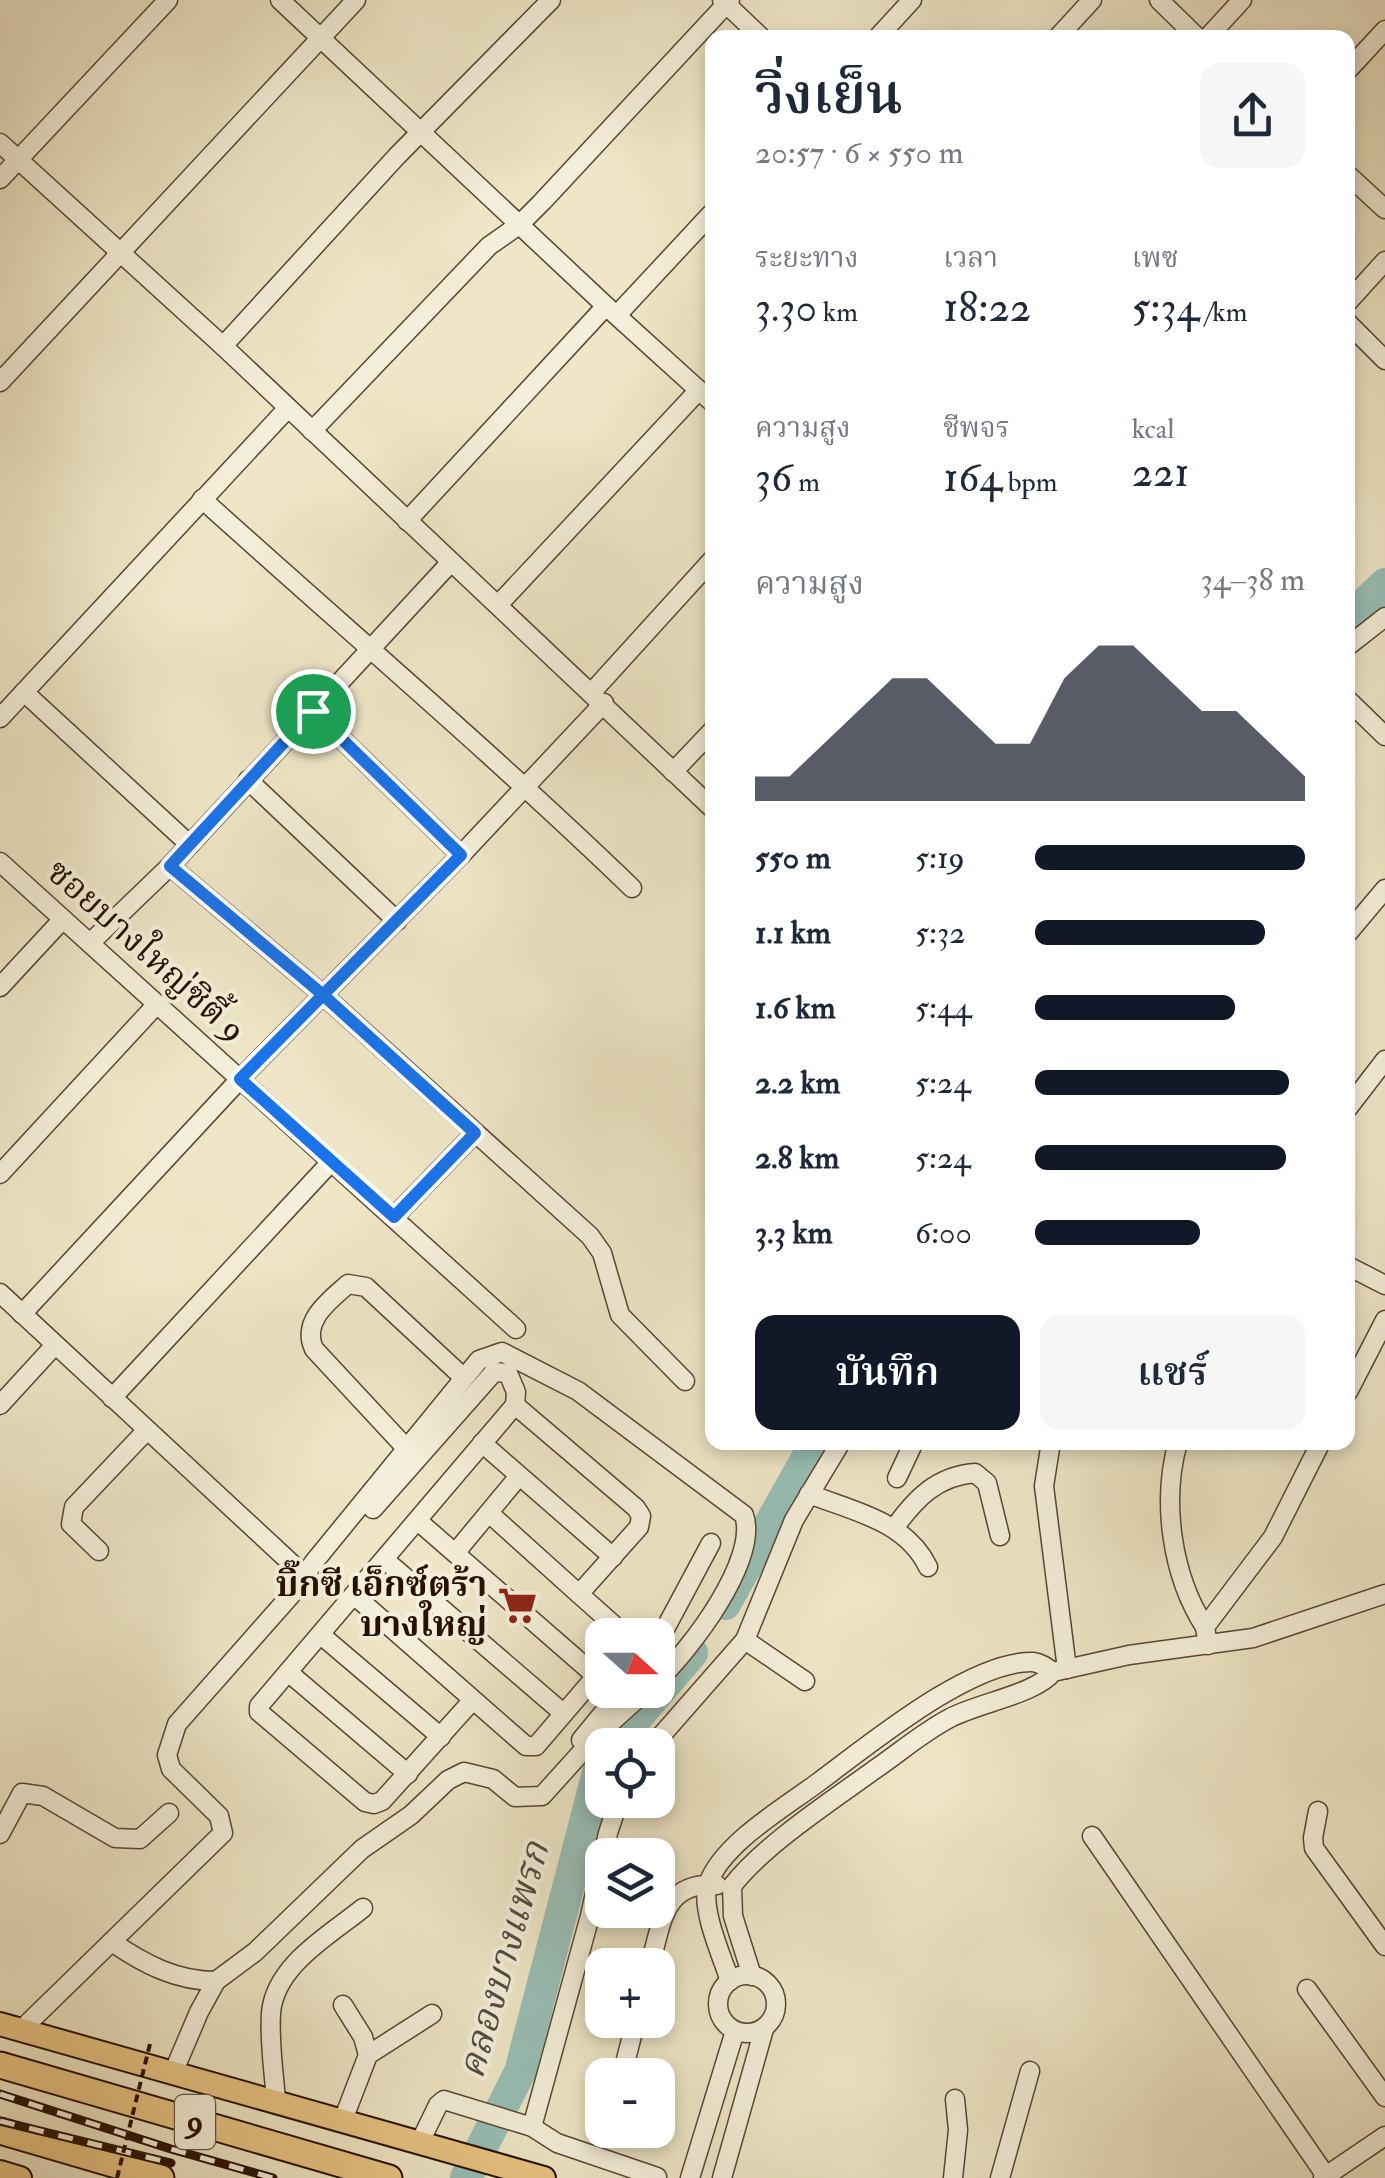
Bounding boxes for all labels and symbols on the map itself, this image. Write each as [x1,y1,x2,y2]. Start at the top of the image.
pin [271,669,356,754]
street label: ซอยบางใหญ่ซิตี้ 9 [37,847,257,1052]
place label: บิ๊กซี เอ็กซ์ตร้า บางใหญ่ [276,1560,487,1647]
supermarket icon: บิ๊กซี เอ็กซ์ตร้า บางใหญ่ [496,1584,538,1626]
north arrow [585,1618,675,1708]
water label: คลองบางแพรก [447,1835,561,2084]
road number: 9 [175,2095,215,2149]

